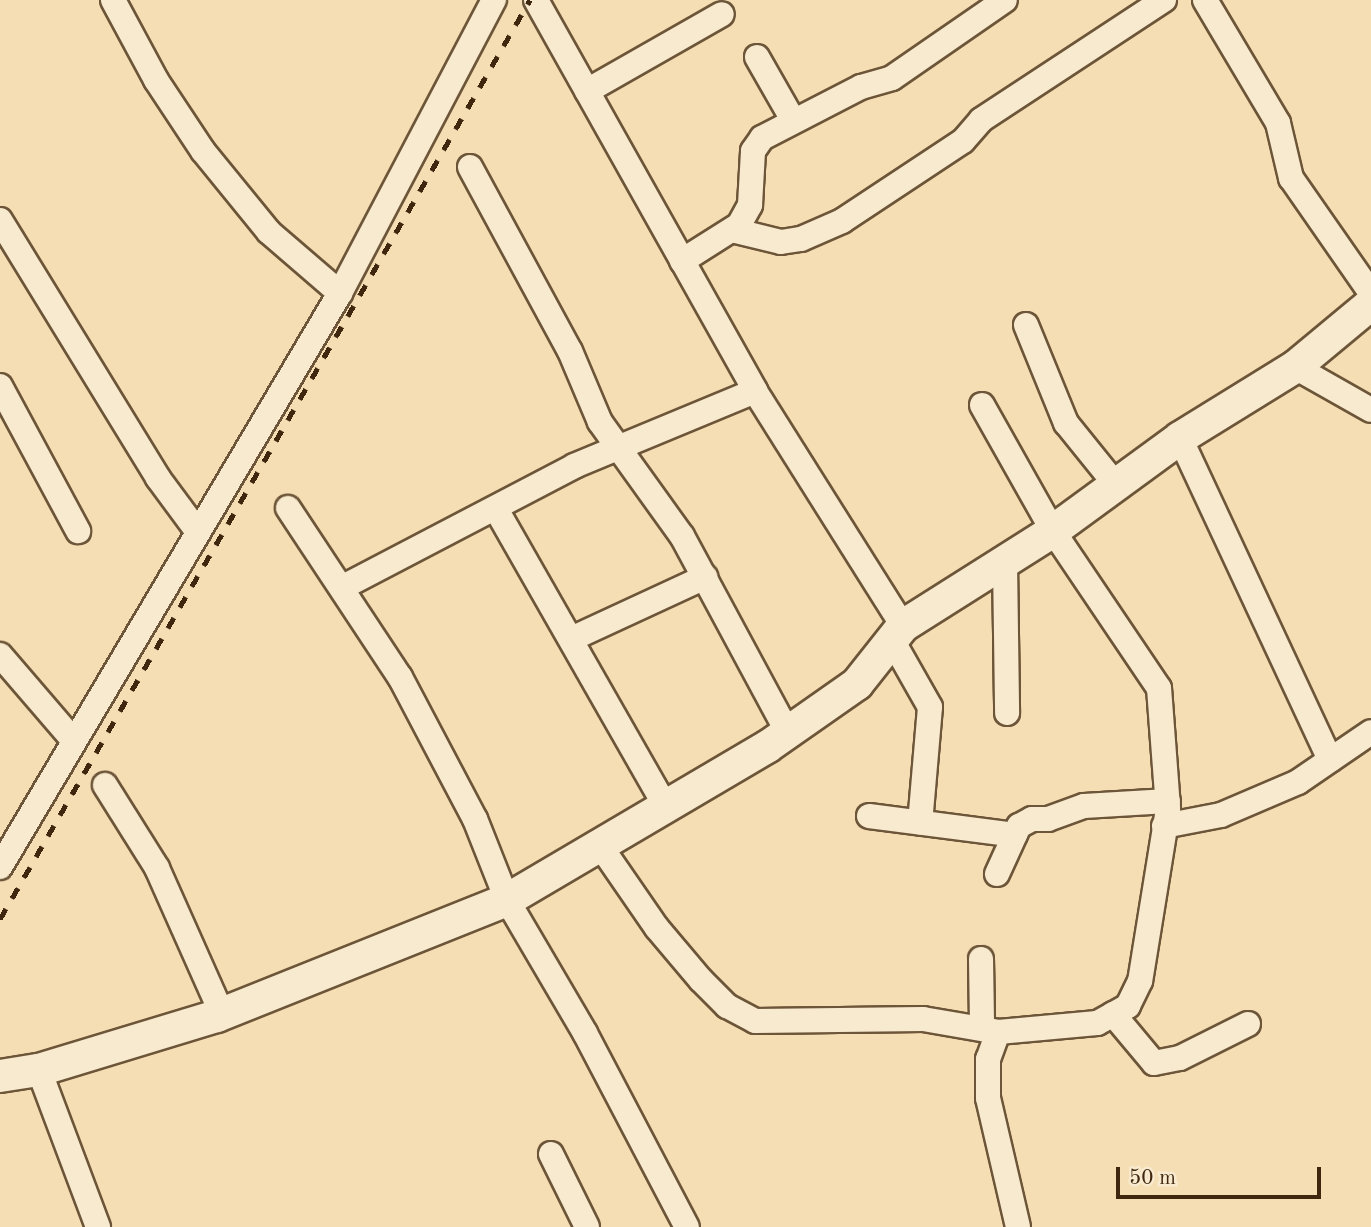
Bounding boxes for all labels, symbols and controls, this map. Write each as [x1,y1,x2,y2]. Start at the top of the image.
scale bar [1119,1154,1324,1198]
text: 50 m [1129,1168,1176,1189]

